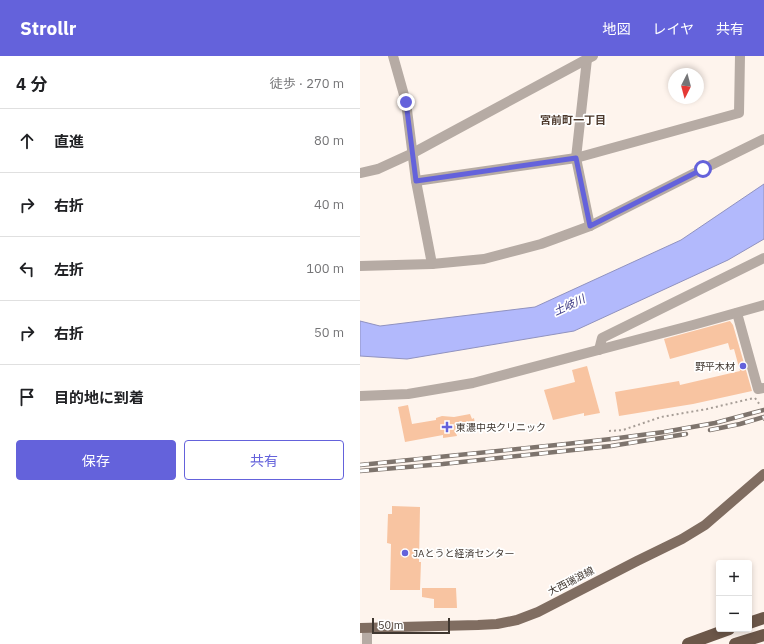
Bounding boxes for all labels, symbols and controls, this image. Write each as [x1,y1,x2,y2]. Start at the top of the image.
text: Strollr [20,16,76,40]
text: 地図 [602,20,630,38]
text: レイヤ [652,20,694,38]
text: 共有 [716,20,744,38]
north arrow [668,68,704,104]
text: 4 分 [16,73,47,95]
text: 徒歩 · 270 m [270,75,344,92]
route end [397,93,415,111]
district label: 宮前町一丁目 [540,113,606,127]
icon: ahead [16,130,38,152]
text: 直進 [54,132,84,151]
text: 80 m [314,132,344,149]
route start [694,160,712,178]
icon: right [16,194,38,216]
text: 右折 [54,196,84,215]
text: 40 m [314,196,344,213]
icon: left [16,258,38,280]
text: 左折 [54,260,84,279]
text: 100 m [306,260,344,277]
water label: 土岐川 [551,291,588,318]
icon: right [16,322,38,344]
text: 右折 [54,324,84,343]
text: 50 m [314,324,344,341]
place label: 野平木材 [695,360,735,373]
marker: 野平木材 [738,361,748,371]
icon: arrive [16,386,38,408]
text: 目的地に到着 [54,388,144,407]
marker: 東濃中央クリニック [441,421,453,433]
place label: 東濃中央クリニック [456,421,546,434]
button: 保存 [16,440,176,480]
button: 共有 [184,440,344,480]
place label: JAとうと経済センター [413,547,514,560]
marker: JAとうと経済センター [400,548,410,558]
map controls [716,560,752,632]
button: + [716,560,752,596]
street label: 大西瑞浪線 [546,564,596,598]
button: − [716,596,752,632]
scale bar [372,616,450,635]
text: 50 m [378,618,403,632]

